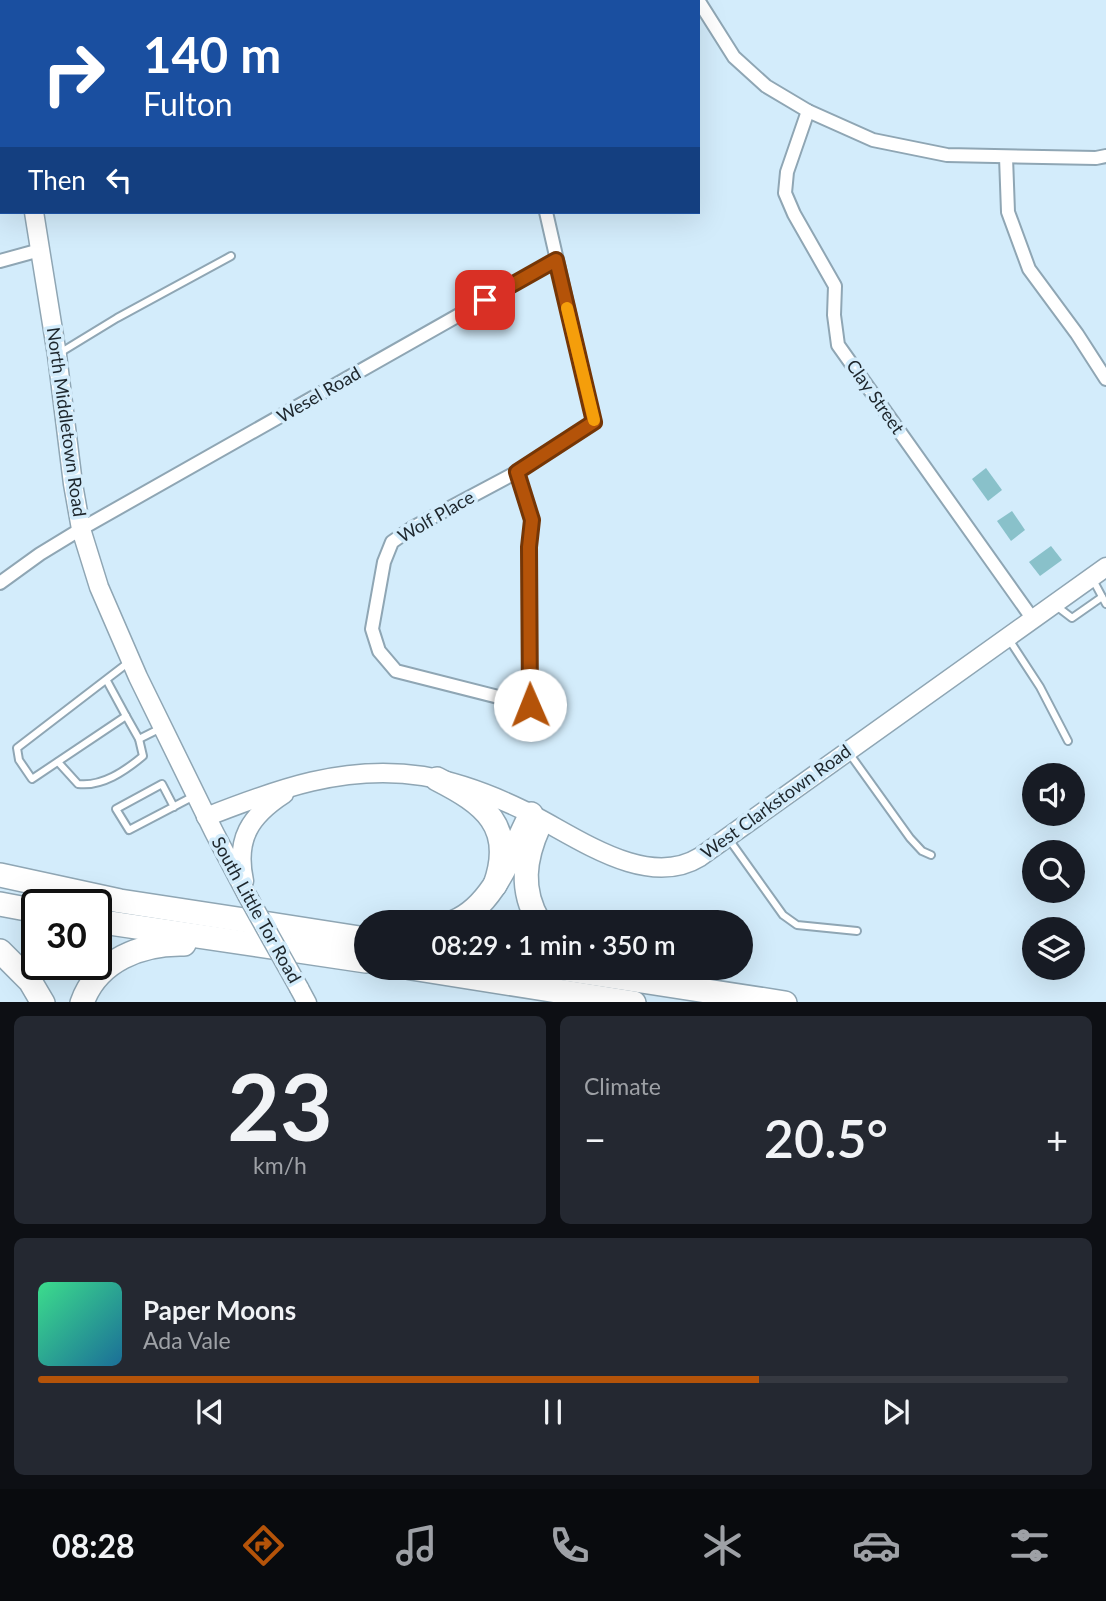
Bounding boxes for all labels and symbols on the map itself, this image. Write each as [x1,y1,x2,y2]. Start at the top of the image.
pin [455,270,515,330]
street label: North Middletown Road [43,326,91,518]
street label: Clay Street [842,355,910,438]
street label: Wesel Road [273,361,364,427]
street label: Wolf Place [393,485,478,547]
position arrow [493,668,567,742]
street label: West Clarkstown Road [696,739,855,863]
street label: South Little Tor Road [207,832,306,987]
speed limit sign: 30 [21,889,112,980]

